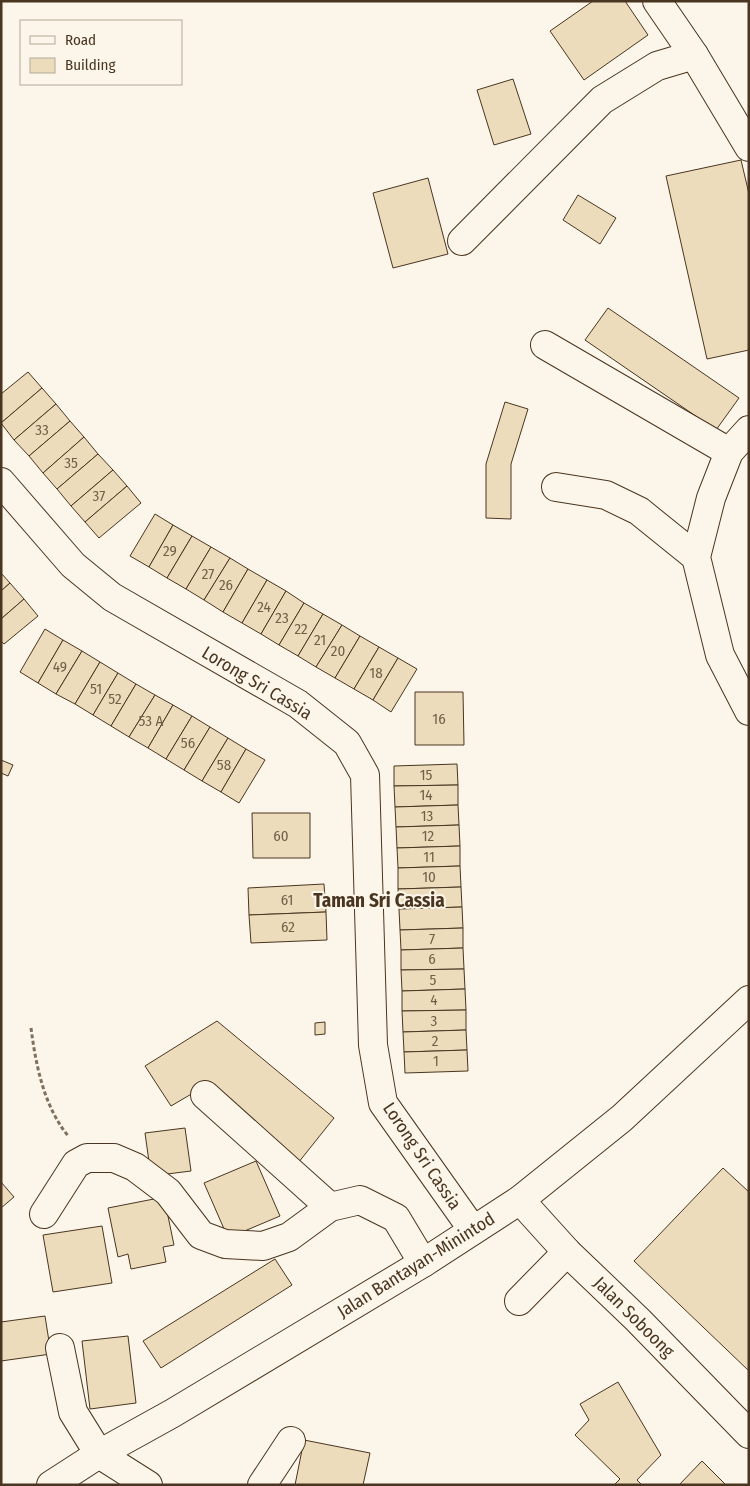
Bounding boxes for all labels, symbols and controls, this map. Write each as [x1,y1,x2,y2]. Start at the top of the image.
legend [20,20,182,85]
text: Road [65,31,96,49]
text: Building [65,56,116,74]
house number: 33 [35,421,49,439]
house number: 35 [64,454,78,472]
house number: 37 [93,487,105,505]
house number: 29 [163,542,177,560]
house number: 27 [202,565,214,583]
house number: 26 [219,576,233,594]
house number: 24 [257,598,271,616]
house number: 23 [275,609,289,627]
house number: 22 [294,620,308,638]
house number: 21 [314,631,326,649]
street label: Lorong Sri Cassia [198,641,316,725]
house number: 20 [331,642,345,660]
house number: 49 [53,658,67,676]
house number: 18 [369,664,383,682]
house number: 51 [90,680,102,698]
house number: 52 [108,690,122,708]
house number: 16 [432,710,446,728]
house number: 53 A [139,712,164,730]
house number: 56 [181,734,195,752]
house number: 58 [217,756,231,774]
house number: 15 [420,766,432,784]
house number: 14 [419,786,433,804]
house number: 13 [421,807,434,825]
house number: 60 [273,827,289,845]
house number: 12 [422,827,435,845]
house number: 11 [423,848,435,866]
house number: 10 [422,868,436,886]
district label: Taman Sri Cassia [313,889,445,912]
house number: 61 [281,891,293,909]
house number: 62 [281,918,295,936]
house number: 7 [429,930,435,948]
house number: 6 [428,950,436,968]
house number: 5 [430,971,437,989]
house number: 4 [430,991,438,1009]
house number: 3 [431,1012,438,1030]
house number: 2 [432,1032,439,1050]
house number: 1 [433,1052,439,1070]
street label: Lorong Sri Cassia [378,1098,466,1214]
street label: Jalan Bantayan-Minintod [333,1208,499,1322]
street label: Jalan Soboong [589,1272,679,1362]

